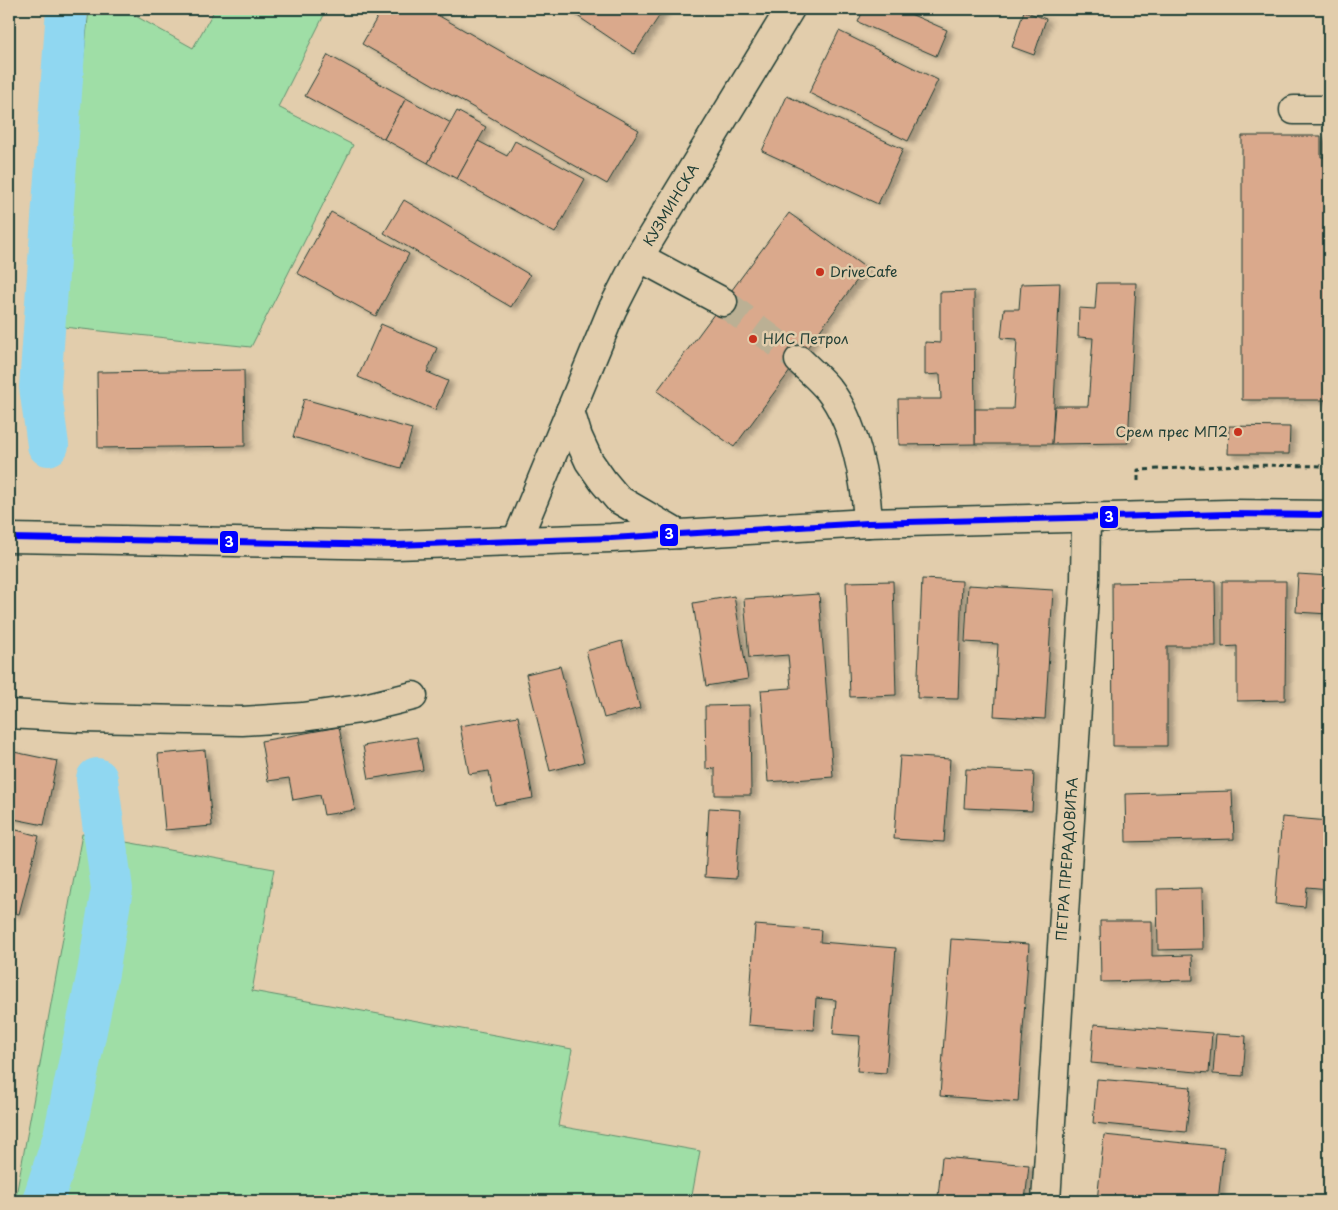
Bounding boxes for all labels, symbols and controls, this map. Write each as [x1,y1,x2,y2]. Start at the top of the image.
street label: КУЗМИНСКА [638,159,704,250]
place label: DriveCafe [830,261,897,282]
marker: DriveCafe [814,266,826,278]
place label: НИС Петрол [763,328,849,349]
marker: НИС Петрол [747,333,759,345]
place label: Срем прес МП2 [1116,421,1228,442]
marker: Срем прес МП2 [1232,426,1244,438]
line badge: 3 [1099,505,1119,529]
text: 3 [1104,506,1114,527]
line badge: 3 [659,523,679,547]
text: 3 [664,523,674,544]
line badge: 3 [219,530,239,554]
text: 3 [224,531,234,552]
street label: ПЕТРА ПРЕРАДОВИЋА [1050,776,1083,941]

